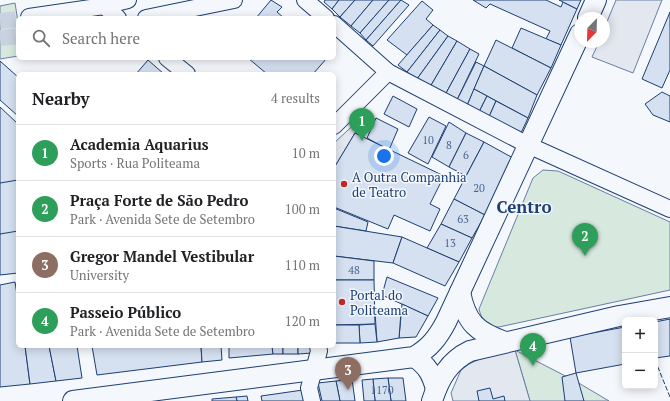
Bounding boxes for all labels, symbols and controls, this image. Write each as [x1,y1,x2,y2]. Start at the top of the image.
north arrow [574,12,610,48]
search box [16,16,336,60]
icon: search [30,27,52,49]
text: Search here [62,28,140,48]
text: Nearby [32,87,90,110]
text: 4 results [271,89,320,107]
pin: 1 [349,108,375,141]
house number: 10 [422,133,434,147]
text: Academia Aquarius [70,134,209,154]
house number: 8 [446,138,452,152]
text: 1 [41,144,49,162]
text: 10 m [292,144,320,162]
your location [374,146,394,166]
house number: 6 [463,148,469,162]
text: Sports · Rua Politeama [70,154,200,172]
place label: A Outra Companhia de Teatro [352,168,467,201]
marker: A Outra Companhia de Teatro [339,179,349,189]
house number: 20 [473,181,485,195]
text: Praça Forte de São Pedro [70,190,248,210]
district label: Centro [496,195,552,218]
text: 2 [41,200,49,218]
text: 100 m [285,200,320,218]
text: Park · Avenida Sete de Setembro [70,210,255,228]
house number: 63 [457,212,469,226]
pin: 2 [572,223,598,256]
house number: 13 [444,236,456,250]
text: Gregor Mandel Vestibular [70,246,254,266]
text: 3 [41,256,49,274]
text: 110 m [285,256,320,274]
house number: 48 [348,263,360,277]
text: University [70,266,129,284]
place label: Portal do Politeama [350,286,409,319]
marker: Portal do Politeama [337,297,347,307]
text: Passeio Público [70,302,181,322]
text: 4 [41,312,49,330]
text: 120 m [285,312,320,330]
map controls [622,317,658,389]
button: + [622,317,658,353]
text: Park · Avenida Sete de Setembro [70,322,255,340]
pin: 4 [520,333,546,366]
button: − [622,353,658,389]
pin: 3 [335,357,361,390]
house number: 1170 [370,383,394,397]

